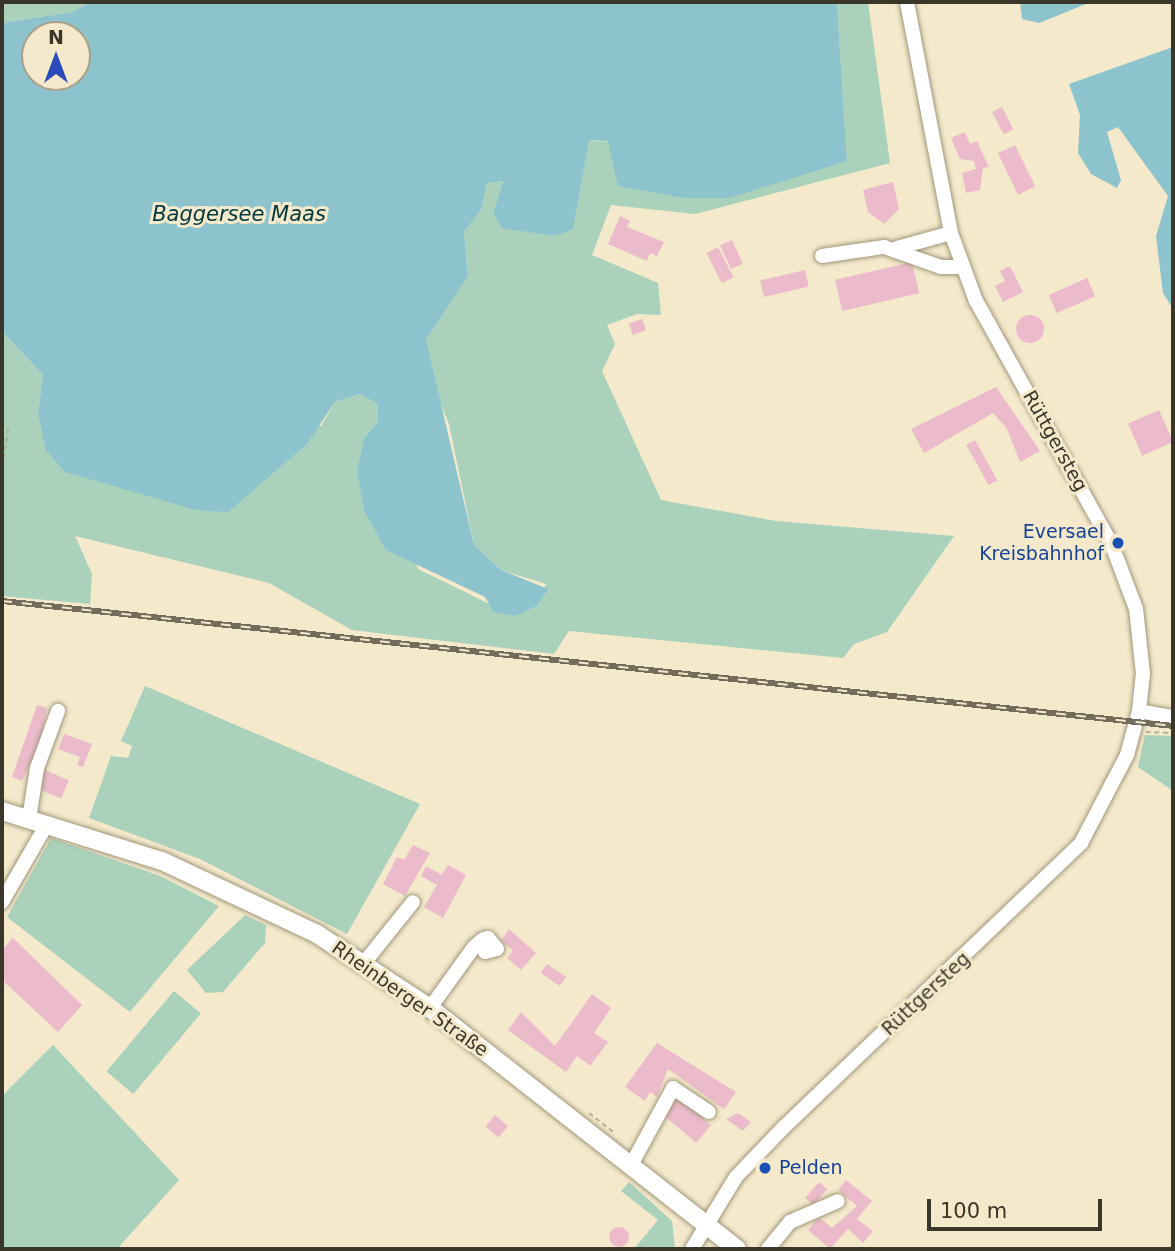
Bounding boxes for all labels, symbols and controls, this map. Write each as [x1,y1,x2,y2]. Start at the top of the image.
north arrow [21,21,91,91]
text: N [48,26,64,48]
water label: Baggersee Maas [152,201,326,227]
street label: Rüttgersteg [1018,387,1092,495]
place label: Eversael Kreisbahnhof [979,521,1104,565]
marker: Eversael Kreisbahnhof [1110,535,1126,551]
street label: Rheinberger Straße [327,936,493,1062]
street label: Rüttgersteg [877,947,975,1041]
place label: Pelden [779,1157,843,1179]
marker: Pelden [757,1160,773,1176]
scale bar [930,1184,1105,1228]
text: 100 m [940,1199,1007,1223]

